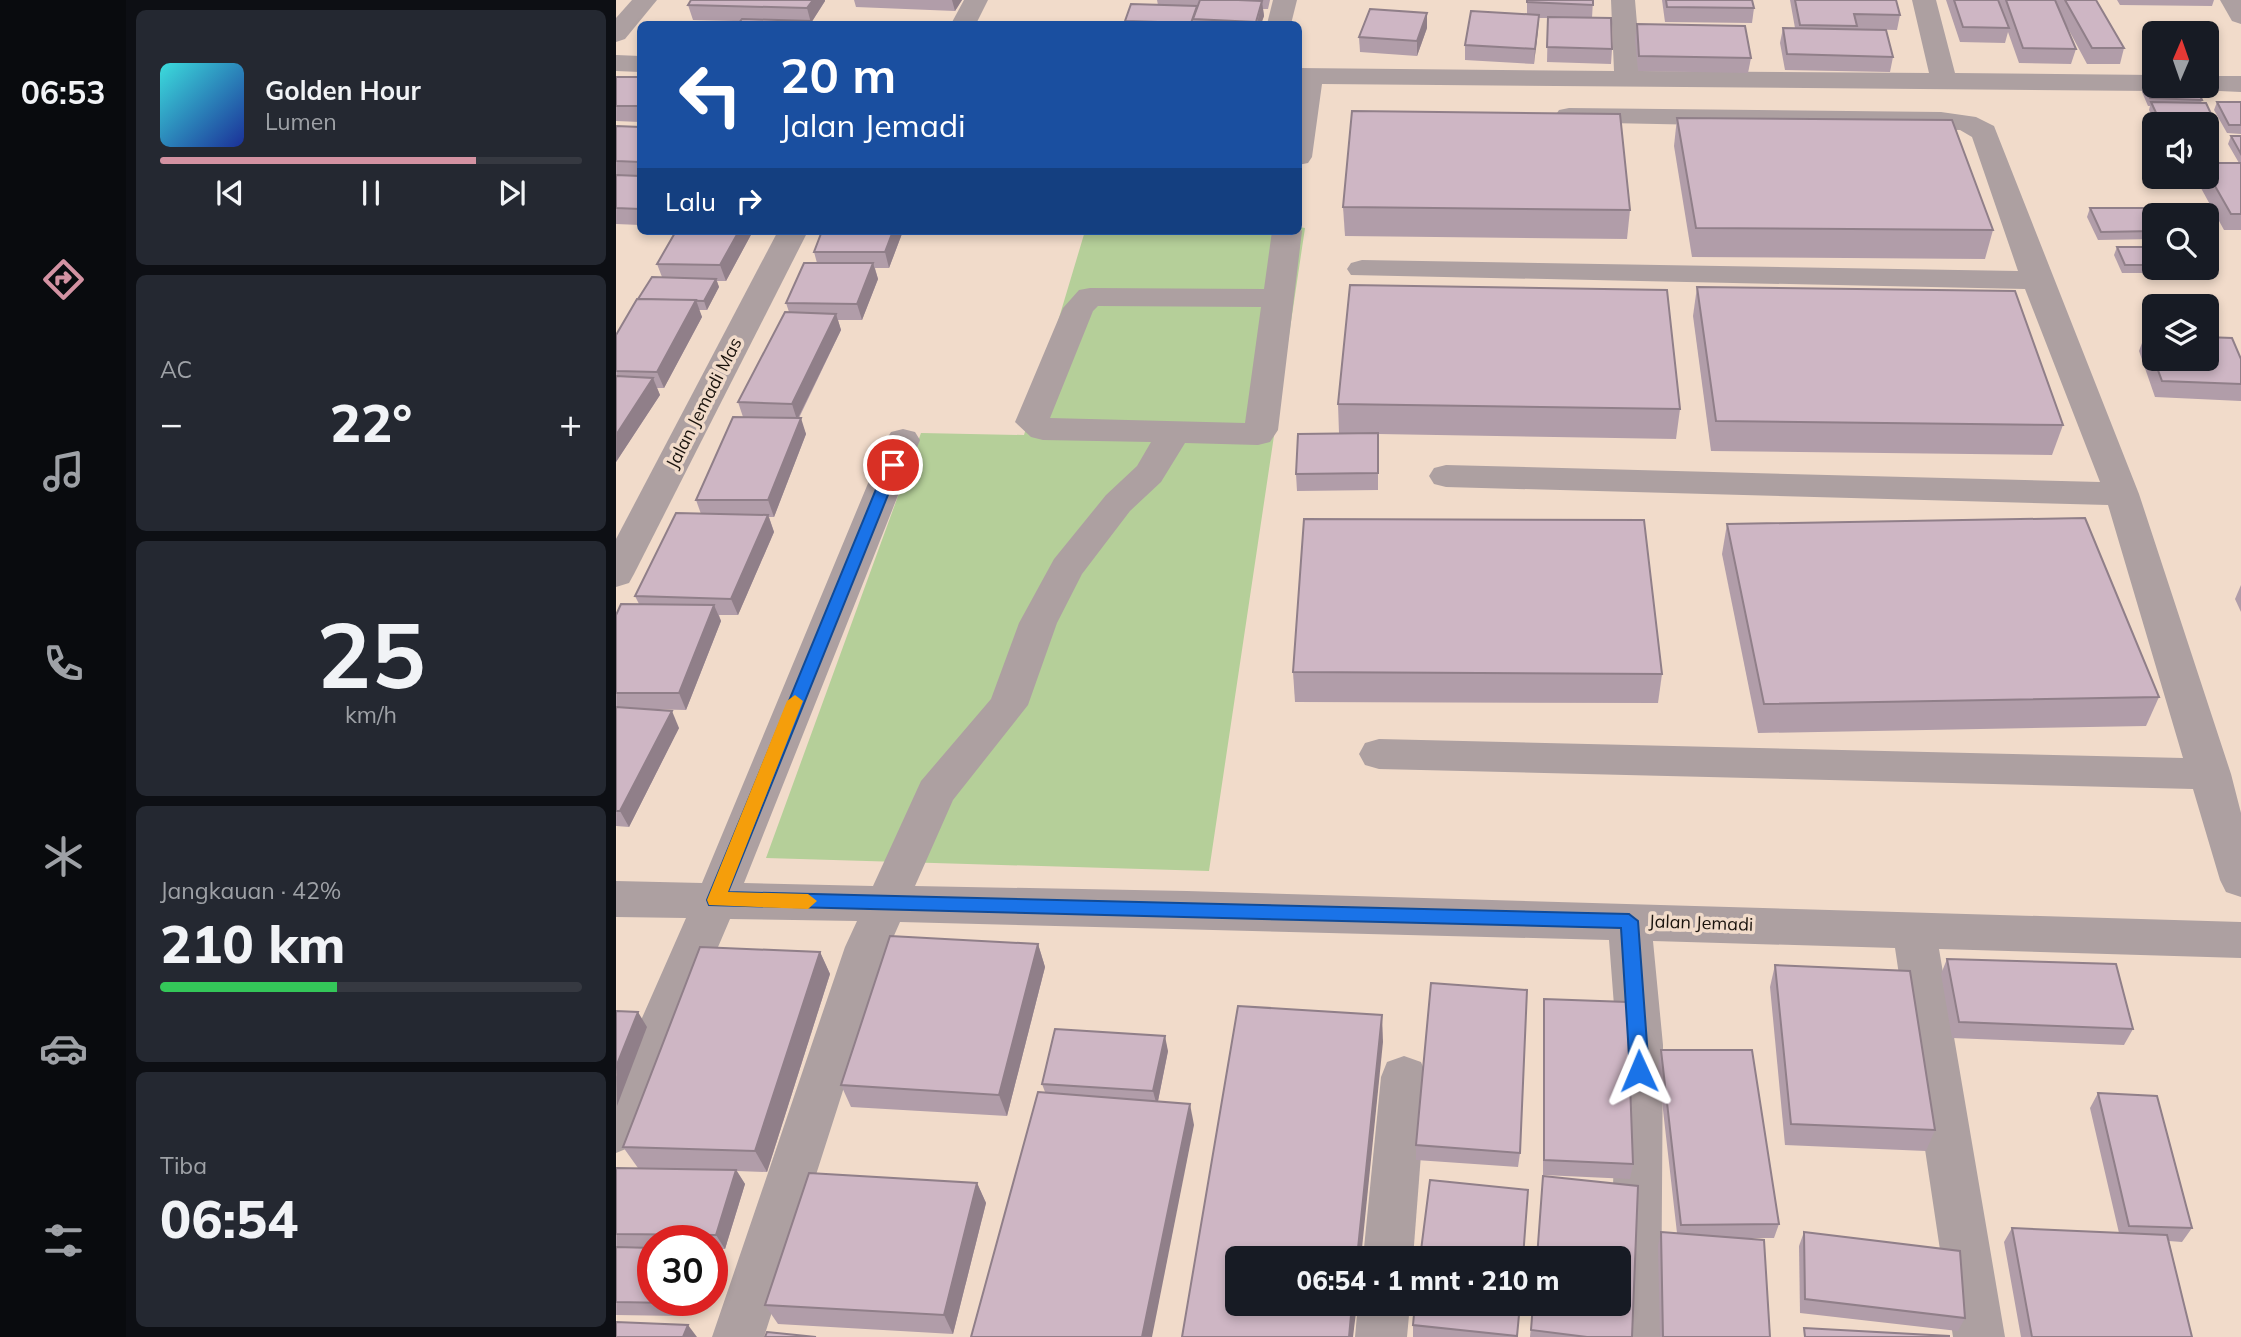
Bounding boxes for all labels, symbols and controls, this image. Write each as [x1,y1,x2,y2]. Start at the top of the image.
north arrow [2142,21,2219,98]
map controls [2142,21,2219,371]
text: 20 m [780,44,896,105]
icon: left [665,49,756,140]
text: 06:53 [21,72,105,112]
text: Golden Hour [265,74,421,107]
text: Jalan Jemadi [780,105,966,145]
text: Lumen [265,107,337,136]
button: sound [2142,112,2219,189]
icon: previous [211,174,249,212]
icon: pause [352,174,390,212]
icon: next [493,174,531,212]
icon: right [730,182,768,220]
text: Lalu [665,185,716,218]
button: search [2142,203,2219,280]
icon: directions [39,255,88,304]
button: layers [2142,294,2219,371]
street label: Jalan Jemadi Mas [661,333,747,472]
text: AC [160,355,192,384]
text: 22° [330,390,412,455]
text: − [160,399,183,447]
text: + [559,399,582,447]
pin [863,435,923,495]
icon: arrive [874,446,912,484]
icon: music [39,447,88,496]
text: 25 [316,597,426,711]
icon: phone [39,639,88,688]
text: km/h [345,700,397,729]
icon: climate [39,832,88,881]
text: Jangkauan · 42% [160,876,341,905]
street label: Jalan Jemadi [1648,909,1754,936]
text: 210 km [160,911,345,976]
icon: car [39,1024,88,1073]
position arrow [1602,1034,1676,1108]
text: Tiba [160,1151,207,1180]
text: 06:54 [160,1186,298,1251]
icon: filters [39,1216,88,1265]
speed limit sign: 30 [637,1225,728,1316]
text: 06:54 · 1 mnt · 210 m [1297,1264,1559,1297]

